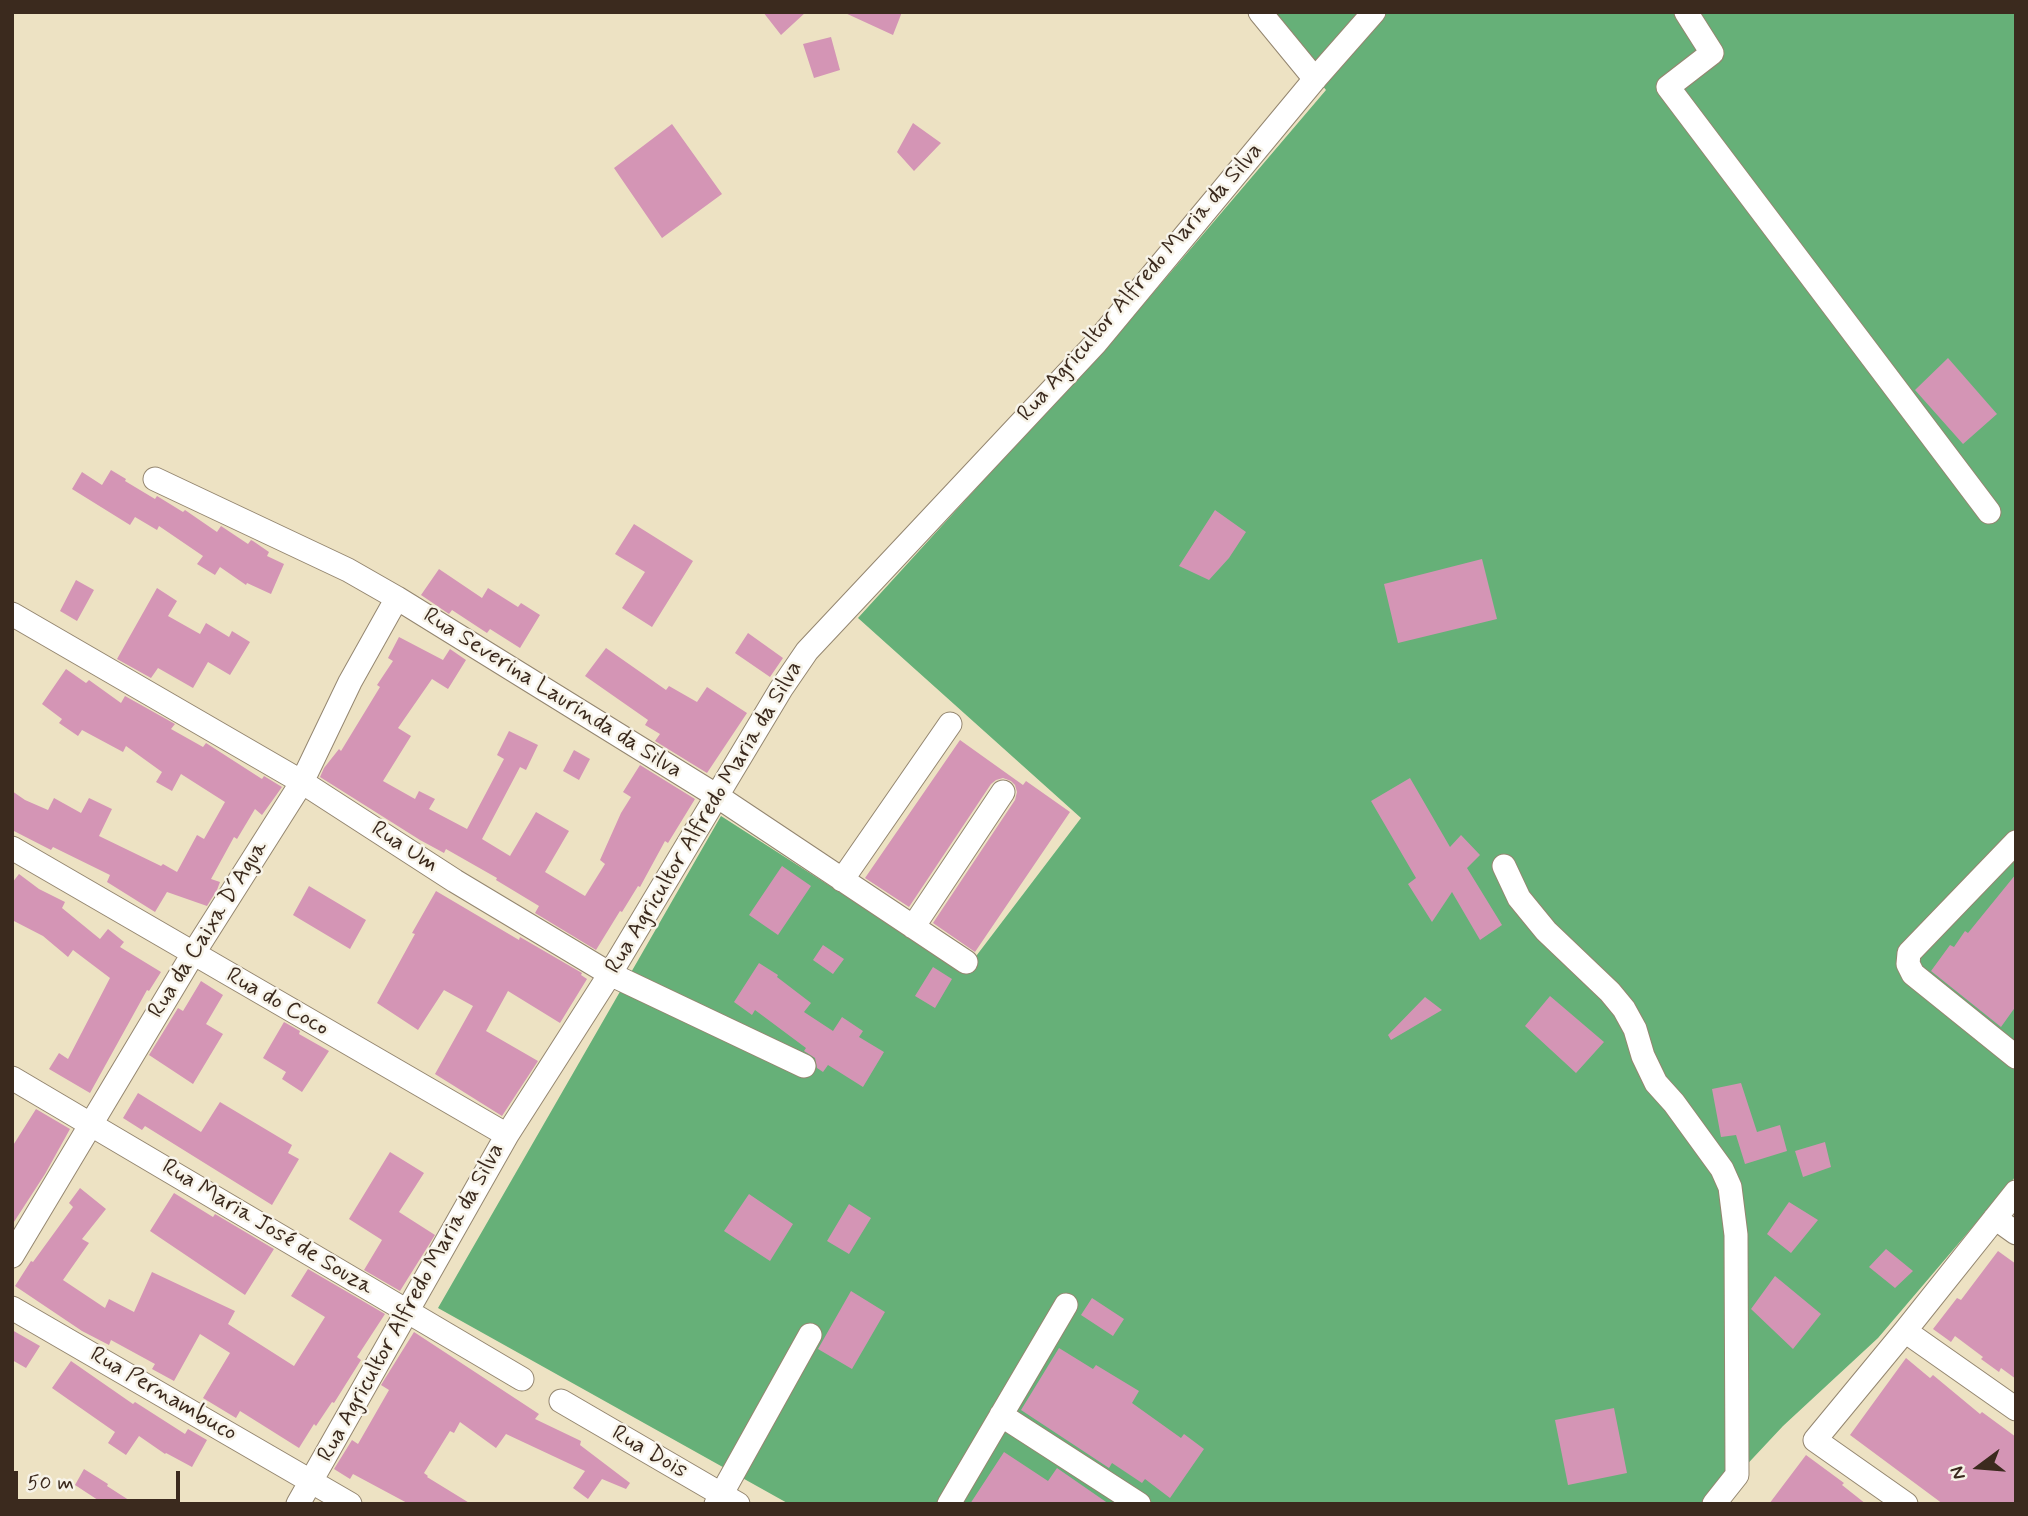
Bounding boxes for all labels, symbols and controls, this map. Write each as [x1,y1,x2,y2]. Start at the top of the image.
street label: Rua Agricultor Alfredo Maria da Silva [1013,138,1269,428]
street label: Rua Severina Laurinda da Silva [417,603,687,785]
street label: Rua Agricultor Alfredo Maria da Silva [600,657,810,979]
street label: Rua Um [365,816,443,880]
street label: Rua da Caixa D´Agua [143,836,275,1024]
street label: Rua do Coco [221,963,333,1043]
street label: Rua Agricultor Alfredo Maria da Silva [313,1139,511,1467]
street label: Rua Maria José de Souza [156,1154,378,1302]
street label: Rua Pernambuco [85,1342,241,1448]
street label: Rua Dois [606,1420,692,1486]
north arrow [1944,1432,2014,1502]
scale bar [18,1456,184,1500]
text: N [1945,1463,1972,1482]
text: 50 m [27,1469,74,1497]

